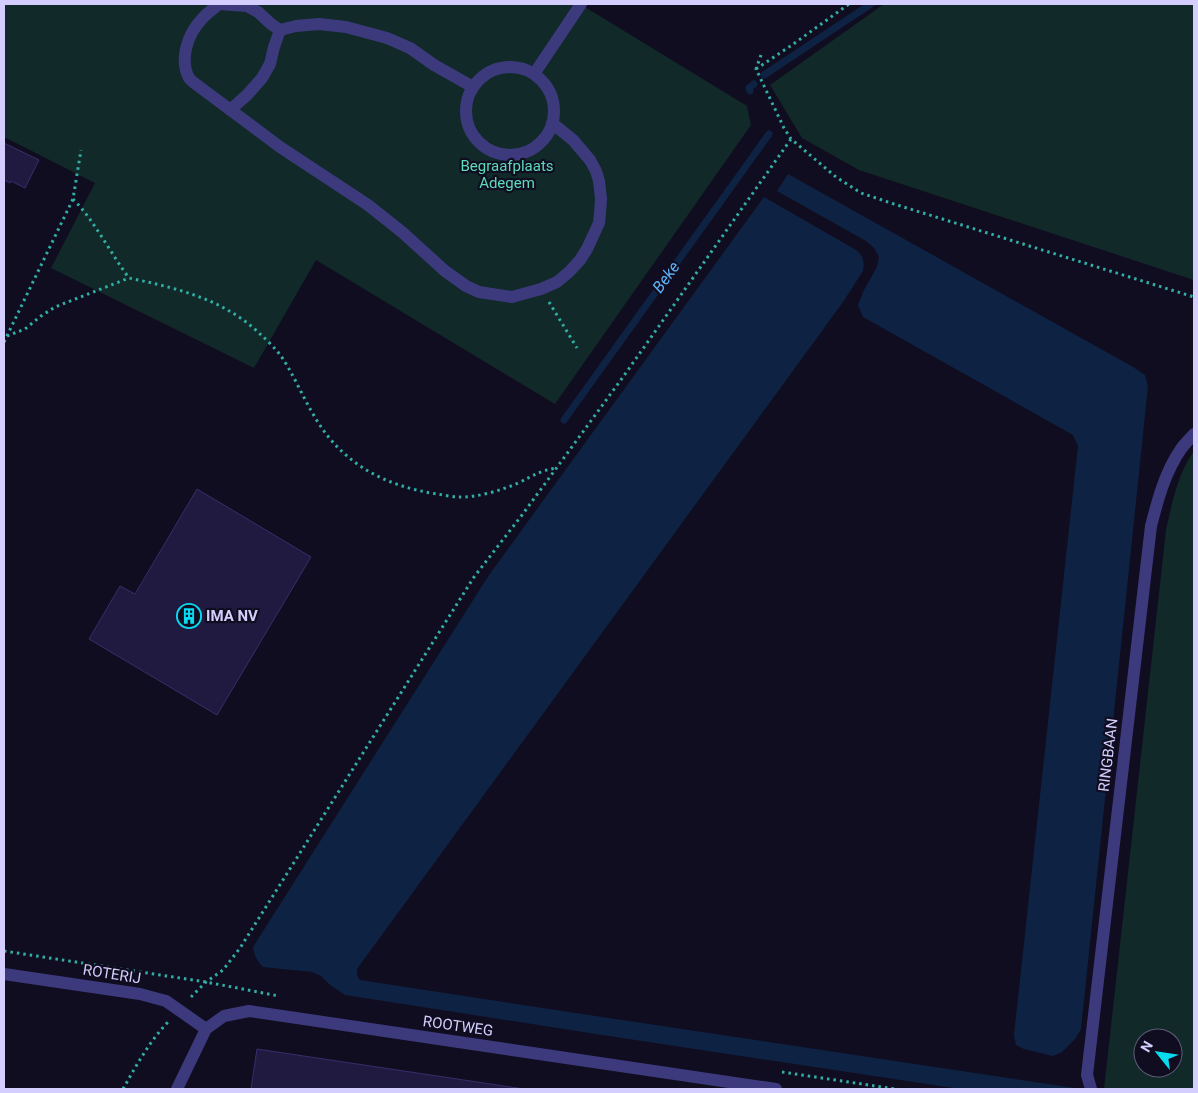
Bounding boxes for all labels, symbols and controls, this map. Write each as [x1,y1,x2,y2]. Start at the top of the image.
park label: Begraafplaats Adegem [460,157,554,192]
water label: Beke [648,258,684,296]
building icon: IMA NV [176,603,202,629]
place label: IMA NV [206,607,258,625]
street label: RINGBAAN [1095,717,1121,793]
street label: ROTERIJ [82,961,142,987]
street label: ROOTWEG [422,1012,494,1040]
north arrow [1133,1028,1183,1078]
text: N [1137,1038,1156,1055]

